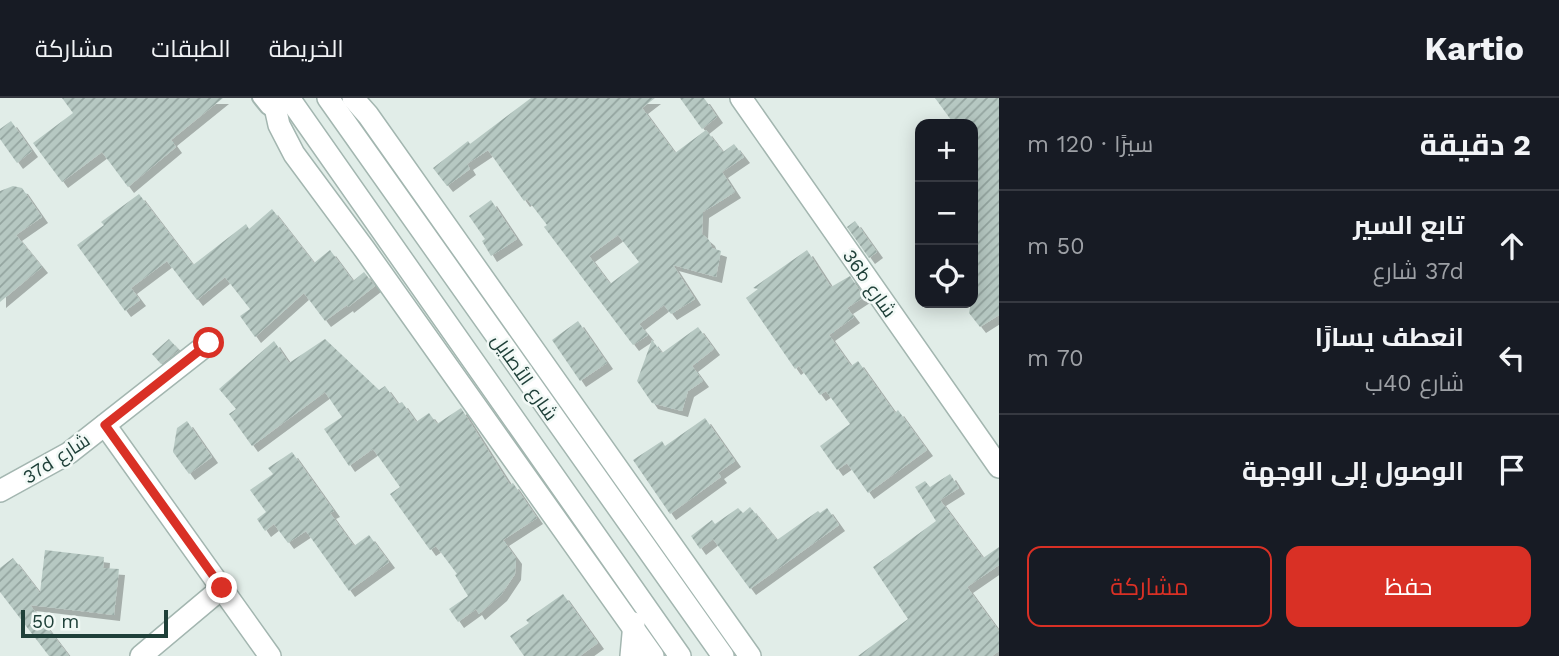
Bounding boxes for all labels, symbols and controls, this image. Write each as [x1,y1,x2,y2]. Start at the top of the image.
text: Kartio [1425,29,1524,68]
text: مشاركة [35,35,113,63]
text: الطبقات [151,35,231,63]
text: الخريطة [269,35,344,63]
map controls [915,119,978,308]
button: + [915,119,978,182]
text: 2 دقيقة [1420,127,1531,162]
text: سيرًا · 120 m [1027,131,1153,158]
button: − [915,182,978,245]
text: تابع السير [1353,210,1464,240]
icon: ahead [1493,227,1531,265]
text: 50 m [1027,233,1084,260]
street label: 36b شارع [836,245,901,323]
button: locate [915,245,978,308]
text: 37d شارع [1373,258,1464,285]
text: انعطف يسارًا [1315,322,1464,352]
route start [193,327,224,358]
street label: شارع الأصايل [485,330,563,426]
icon: left [1493,339,1531,377]
text: 70 m [1027,345,1084,372]
text: شارع 40ب [1365,370,1464,397]
street label: 37d شارع [18,428,95,490]
icon: arrive [1493,451,1531,489]
text: الوصول إلى الوجهة [1242,456,1464,486]
button: مشاركة [1027,546,1272,627]
button: حفظ [1286,546,1531,627]
route end [206,572,237,603]
scale bar [21,607,168,639]
text: 50 m [32,610,79,633]

